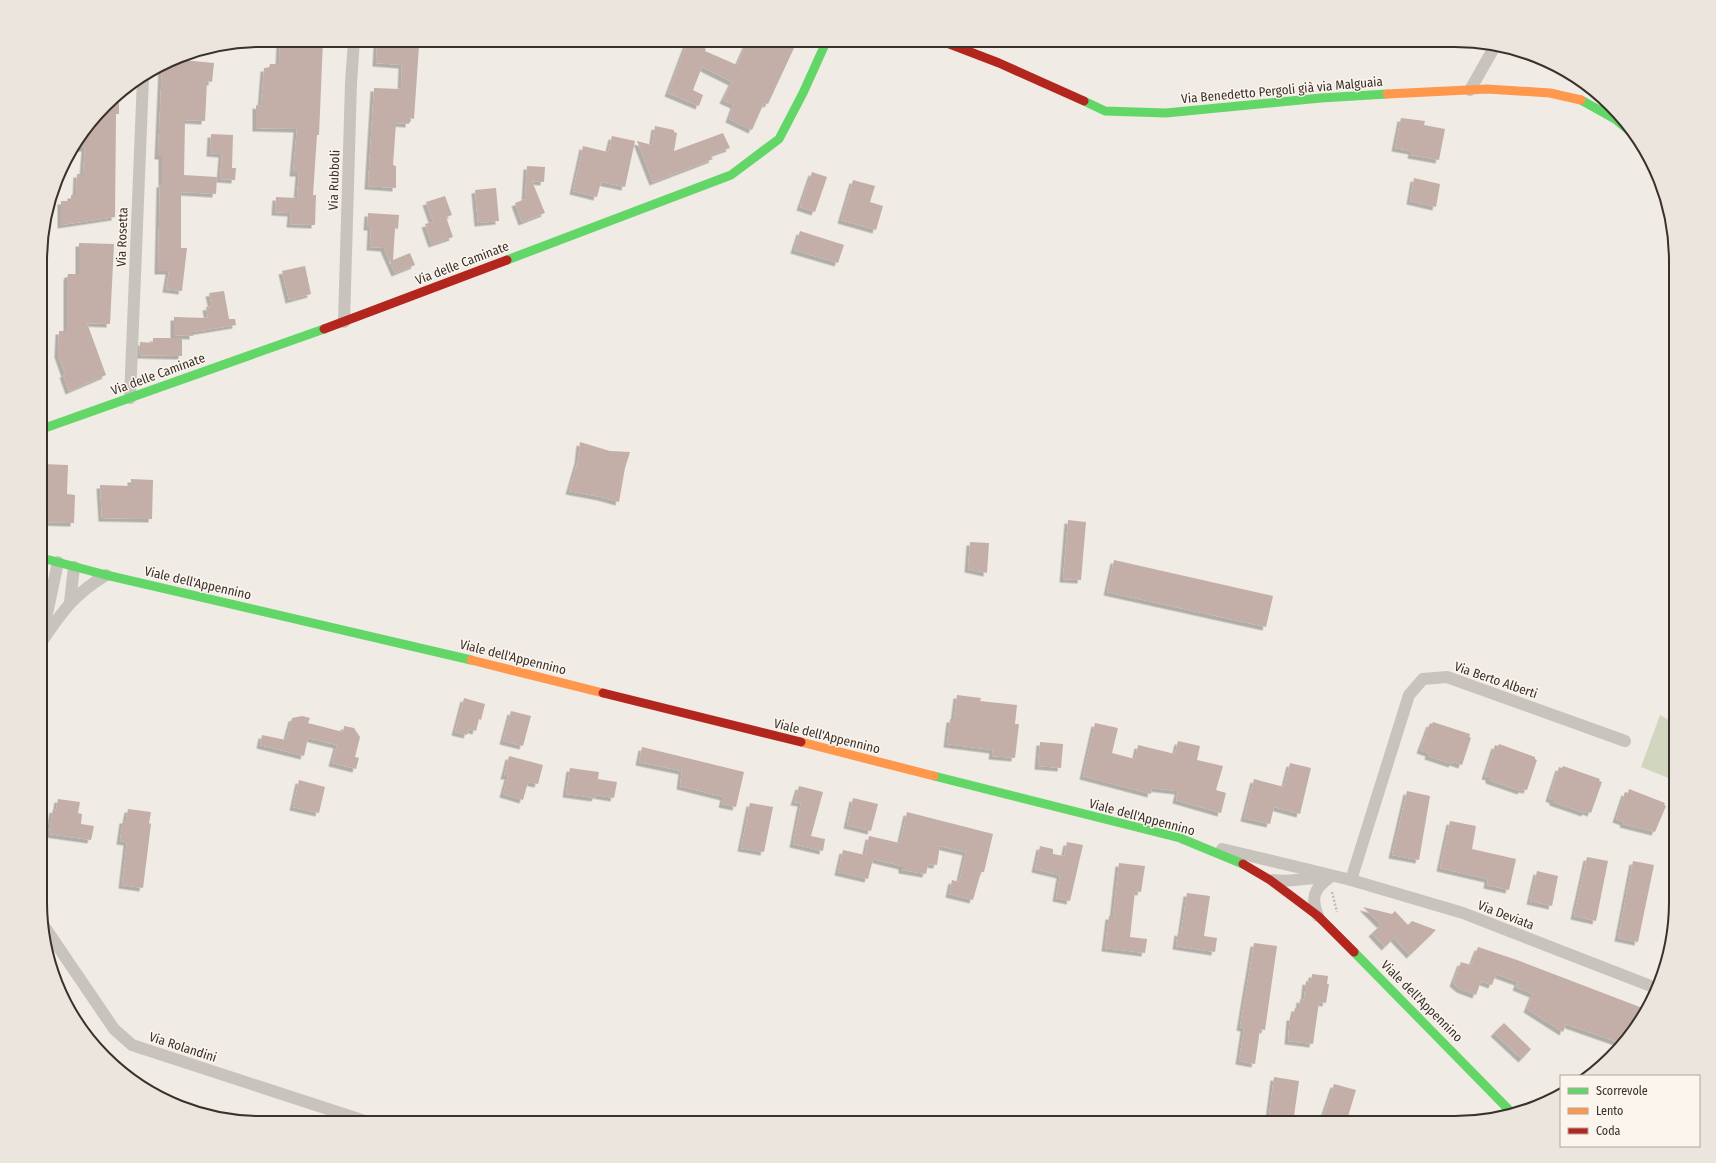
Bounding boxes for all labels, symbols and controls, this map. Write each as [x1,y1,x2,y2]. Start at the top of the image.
street label: Via Benedetto Pergoli già via Malguaia [1181,74,1383,106]
street label: Via Rubboli [325,149,343,211]
street label: Via Rosetta [113,207,131,267]
street label: Via delle Caminate [413,238,511,288]
street label: Via delle Caminate [109,350,207,398]
street label: Viale dell'Appennino [143,563,253,603]
street label: Viale dell'Appennino [458,637,568,678]
street label: Via Berto Alberti [1452,659,1540,701]
street label: Viale dell'Appennino [772,716,882,757]
street label: Viale dell'Appennino [1087,796,1197,838]
street label: Via Deviata [1476,897,1536,933]
street label: Viale dell'Appennino [1378,957,1466,1045]
street label: Via Rolandini [147,1029,219,1065]
legend [1560,1075,1700,1147]
text: Scorrevole [1596,1084,1648,1098]
text: Lento [1596,1104,1623,1118]
text: Coda [1596,1124,1621,1138]

